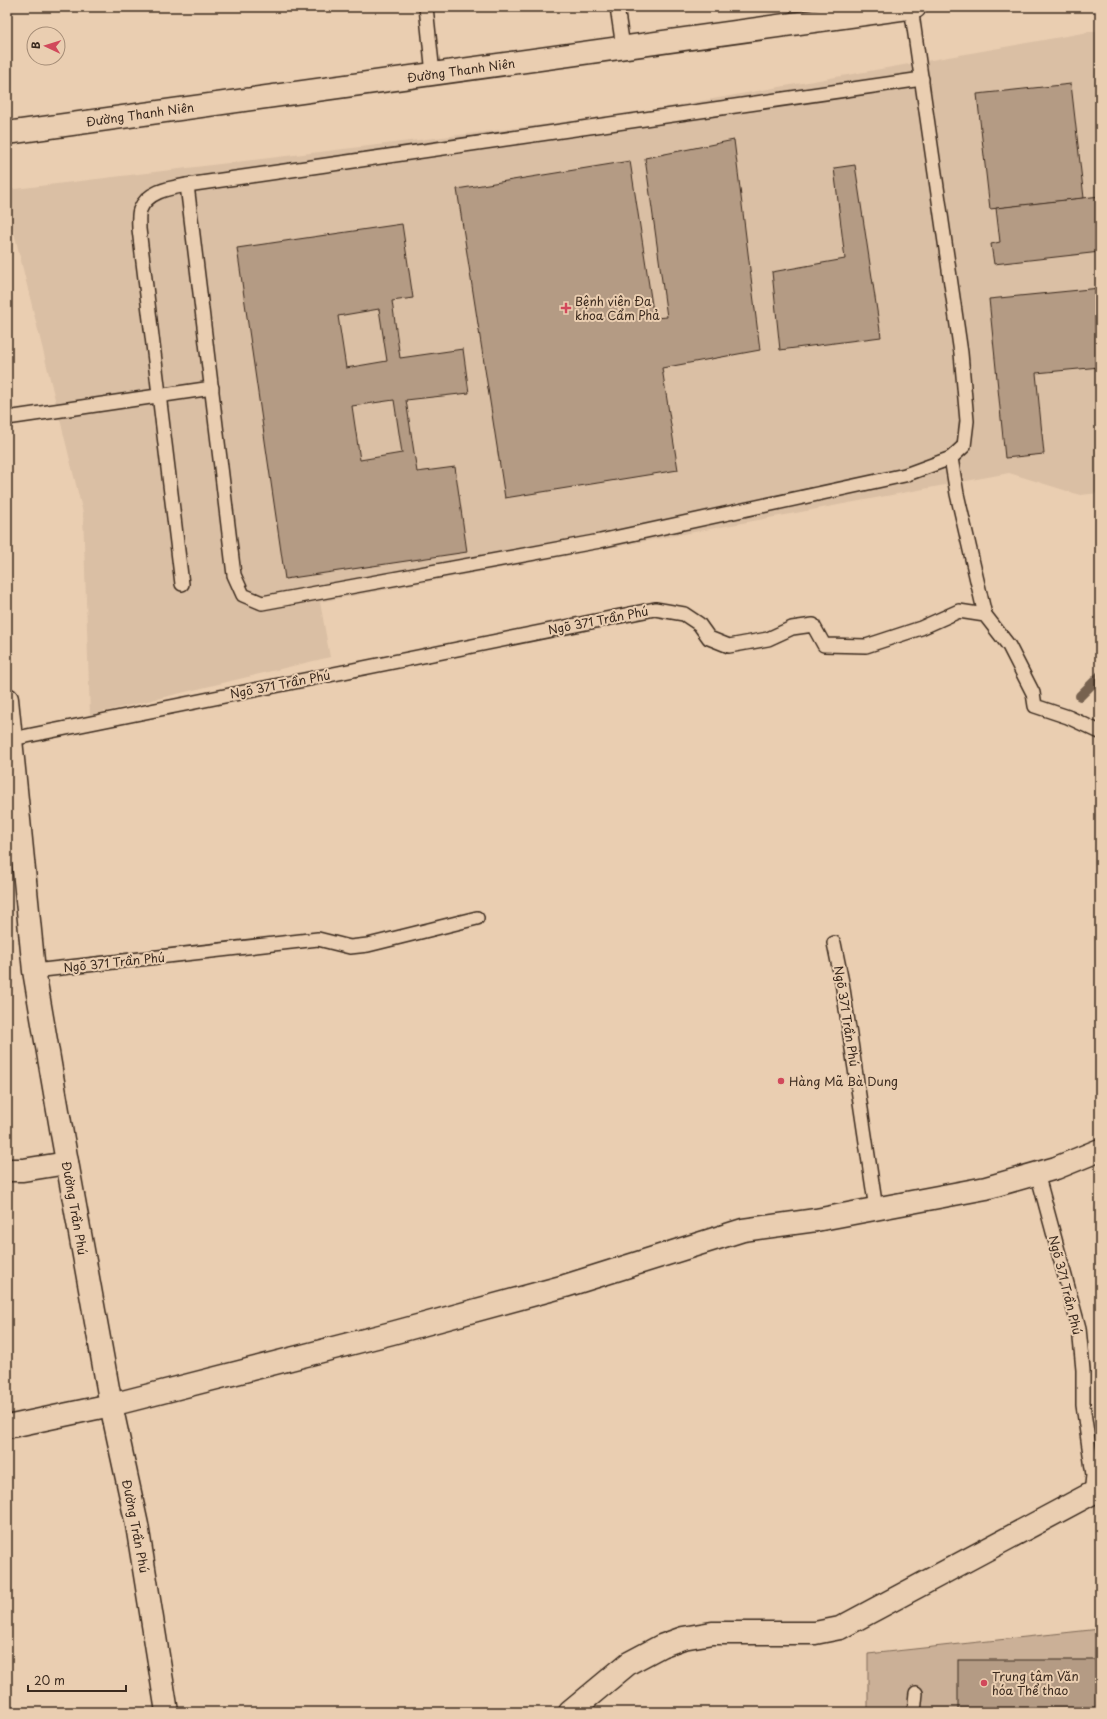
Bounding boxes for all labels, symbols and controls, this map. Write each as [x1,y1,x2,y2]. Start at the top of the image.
north arrow [26,26,66,66]
text: B [27,40,44,50]
street label: Đường Thanh Niên [406,53,516,87]
street label: Đường Thanh Niên [85,97,195,131]
place label: Bệnh viện Đa khoa Cẩm Phả [575,292,660,324]
marker: Bệnh viện Đa khoa Cẩm Phả [560,302,572,314]
street label: Ngõ 371 Trần Phú [546,601,650,639]
street label: Ngõ 371 Trần Phú [228,665,332,703]
street label: Ngõ 371 Trần Phú [62,948,166,976]
street label: Ngõ 371 Trần Phú [830,964,864,1068]
place label: Hàng Mã Bà Dung [789,1072,898,1090]
marker: Hàng Mã Bà Dung [776,1076,786,1086]
street label: Đường Trần Phú [58,1160,92,1256]
street label: Ngõ 371 Trần Phú [1045,1233,1087,1337]
street label: Đường Trần Phú [118,1478,154,1574]
scale bar [28,1667,126,1693]
place label: Trung tâm Văn hóa Thể thao [992,1667,1079,1699]
text: 20 m [34,1671,65,1689]
marker: Trung tâm Văn hóa Thể thao [979,1678,989,1688]

